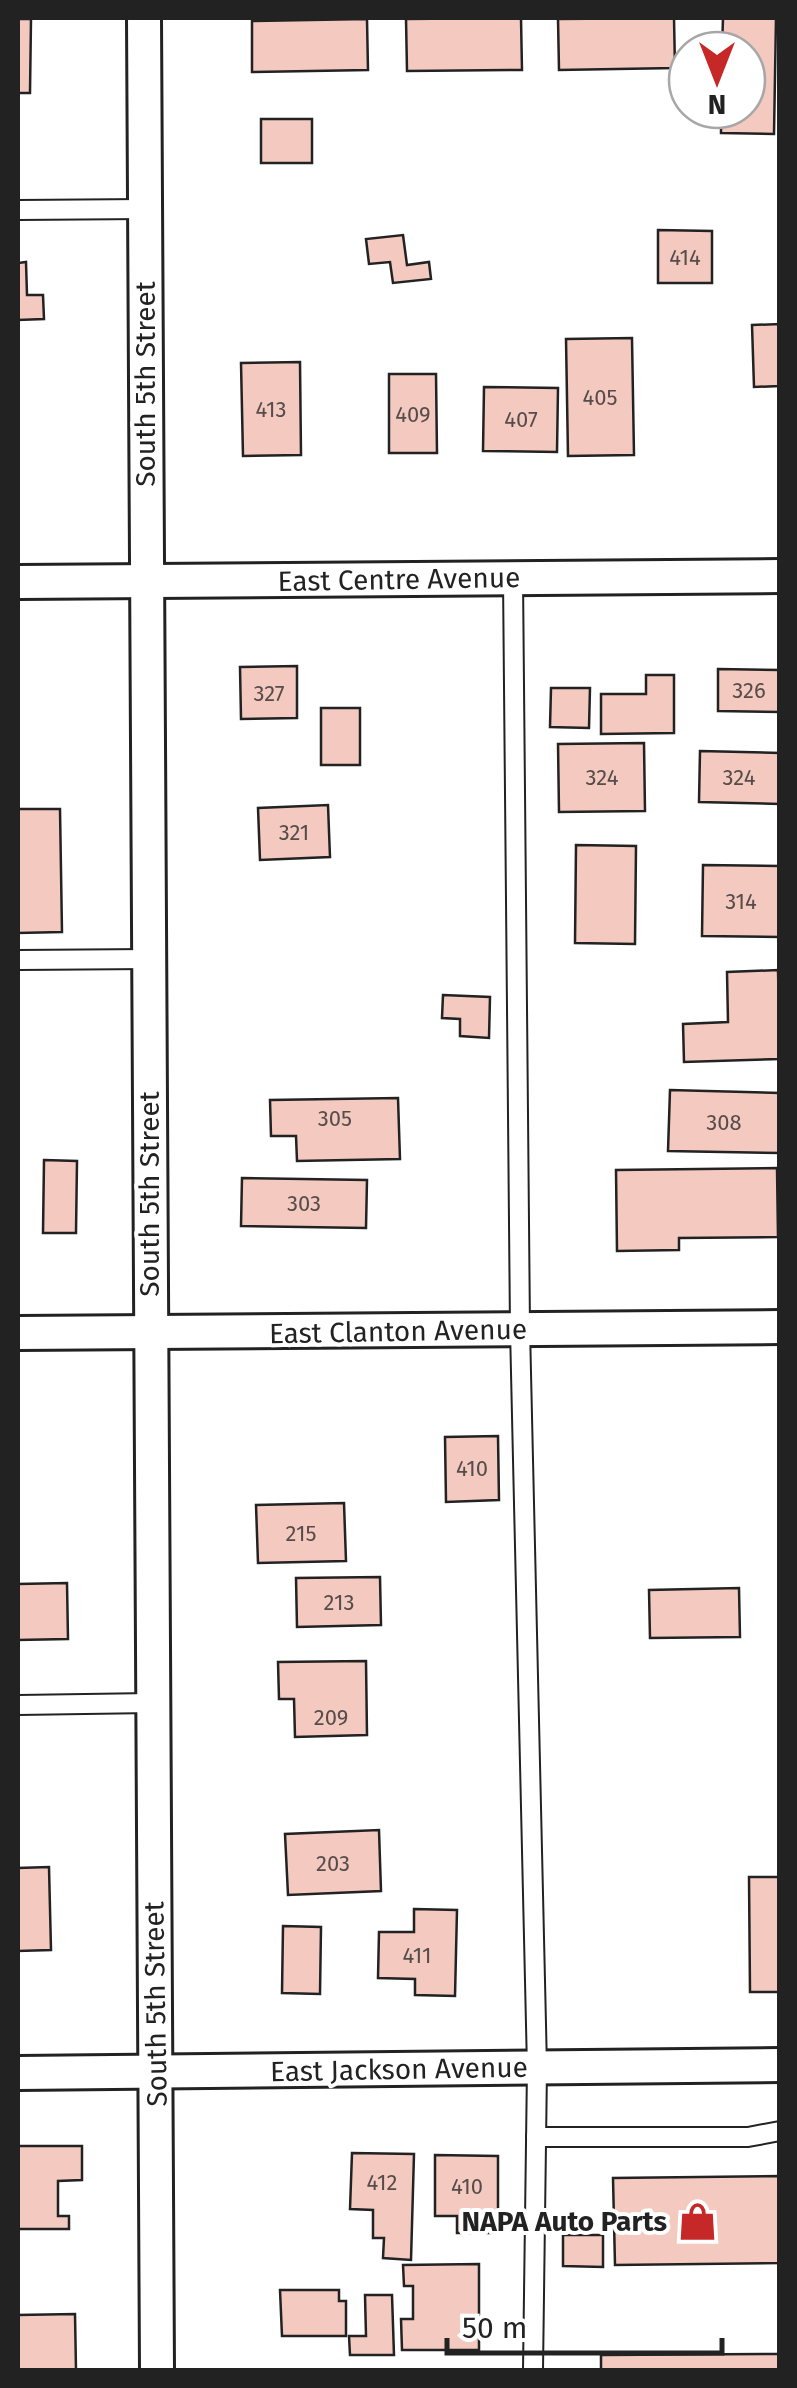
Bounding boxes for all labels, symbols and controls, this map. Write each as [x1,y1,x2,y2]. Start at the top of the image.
north arrow [667,30,767,130]
text: N [708,88,726,121]
house number: 414 [669,244,701,271]
street label: South 5th Street [129,280,162,487]
house number: 405 [582,384,618,411]
house number: 413 [256,396,286,423]
house number: 409 [395,401,431,428]
house number: 407 [504,406,538,433]
street label: East Centre Avenue [277,561,521,598]
house number: 326 [732,677,766,704]
house number: 327 [253,680,285,707]
house number: 324 [586,764,619,791]
house number: 324 [723,764,756,791]
house number: 321 [279,819,309,846]
house number: 314 [725,888,757,915]
street label: South 5th Street [133,1090,166,1297]
house number: 305 [318,1105,352,1132]
house number: 308 [706,1109,742,1136]
house number: 303 [287,1190,321,1217]
street label: East Clanton Avenue [269,1313,527,1350]
house number: 410 [456,1455,488,1482]
house number: 215 [286,1520,316,1547]
house number: 213 [324,1589,354,1616]
house number: 209 [314,1704,348,1731]
house number: 203 [316,1850,350,1877]
street label: South 5th Street [137,1900,174,2107]
house number: 411 [402,1942,432,1969]
street label: East Jackson Avenue [270,2051,528,2088]
house number: 412 [367,2169,397,2196]
house number: 410 [451,2173,483,2200]
shop icon: NAPA Auto Parts [676,2200,718,2242]
place label: NAPA Auto Parts [462,2205,667,2238]
scale bar [447,2293,722,2355]
text: 50 m [462,2310,527,2346]

